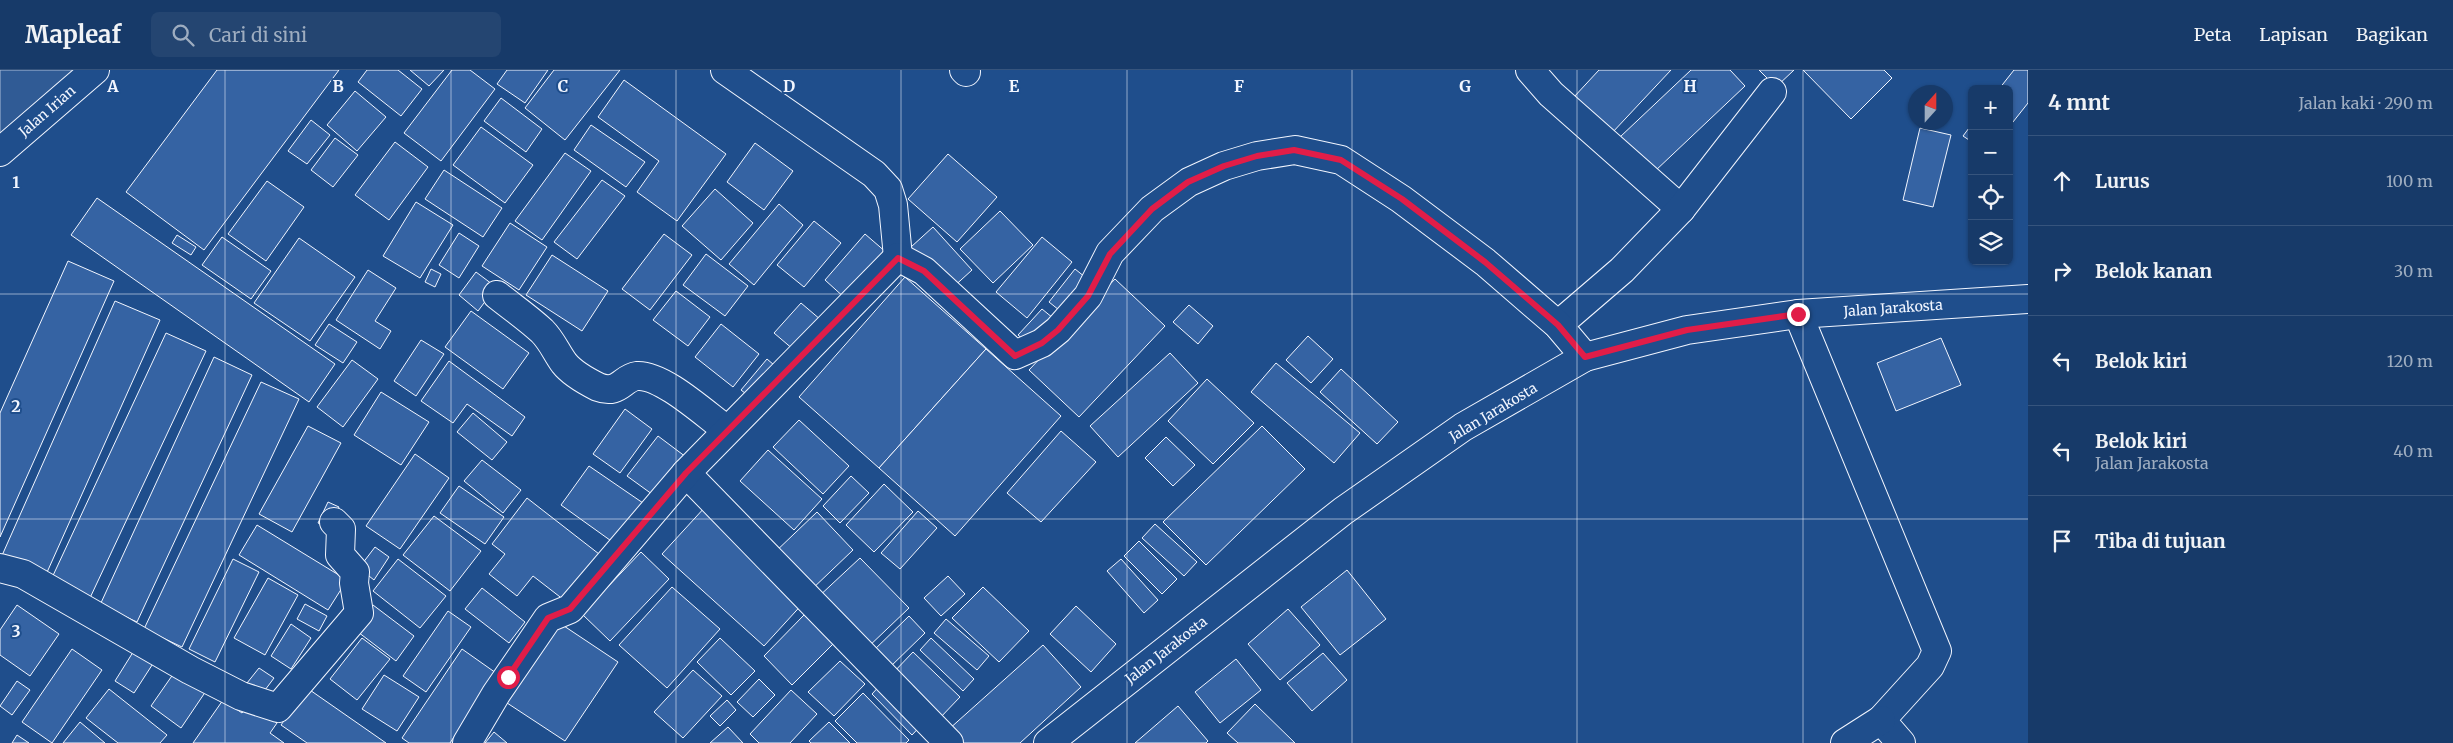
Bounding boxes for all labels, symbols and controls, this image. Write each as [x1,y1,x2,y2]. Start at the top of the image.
search box [151,12,501,57]
text: Mapleaf [25,19,121,50]
icon: search [169,21,197,49]
text: Cari di sini [209,23,307,47]
text: Peta [2194,23,2231,46]
text: Lapisan [2259,23,2328,46]
text: Bagikan [2356,23,2428,46]
text: A [106,76,119,96]
text: B [332,76,344,96]
text: C [558,76,568,96]
text: D [783,76,795,96]
text: E [1009,76,1020,96]
text: F [1234,76,1244,96]
text: G [1459,76,1471,96]
text: H [1683,76,1697,96]
street label: Jalan Irian [14,81,79,141]
north arrow [1908,85,1953,130]
map controls [1968,85,2013,265]
button: + [1968,85,2013,130]
text: 4 mnt [2048,89,2110,116]
text: Jalan kaki · 290 m [2299,93,2433,113]
button: − [1968,130,2013,175]
icon: ahead [2048,167,2076,195]
text: Lurus [2095,169,2150,193]
text: 100 m [2386,171,2433,191]
text: 1 [12,172,20,192]
button: locate [1968,175,2013,220]
button: layers [1968,220,2013,265]
icon: right [2048,257,2076,285]
text: Belok kanan [2095,259,2212,283]
text: 30 m [2394,261,2433,281]
street label: Jalan Jarakosta [1842,296,1944,321]
route end [1787,303,1810,326]
icon: left [2048,347,2076,375]
text: Belok kiri [2095,349,2187,373]
text: 120 m [2387,351,2433,371]
street label: Jalan Jarakosta [1445,378,1541,446]
text: 2 [11,396,21,416]
text: Belok kiri [2095,429,2187,453]
icon: left [2048,437,2076,465]
text: 40 m [2393,441,2433,461]
text: Jalan Jarakosta [2095,453,2209,473]
icon: arrive [2048,527,2076,555]
text: Tiba di tujuan [2095,529,2226,553]
street label: Jalan Jarakosta [1121,612,1211,688]
text: 3 [11,621,21,641]
route start [497,666,520,689]

